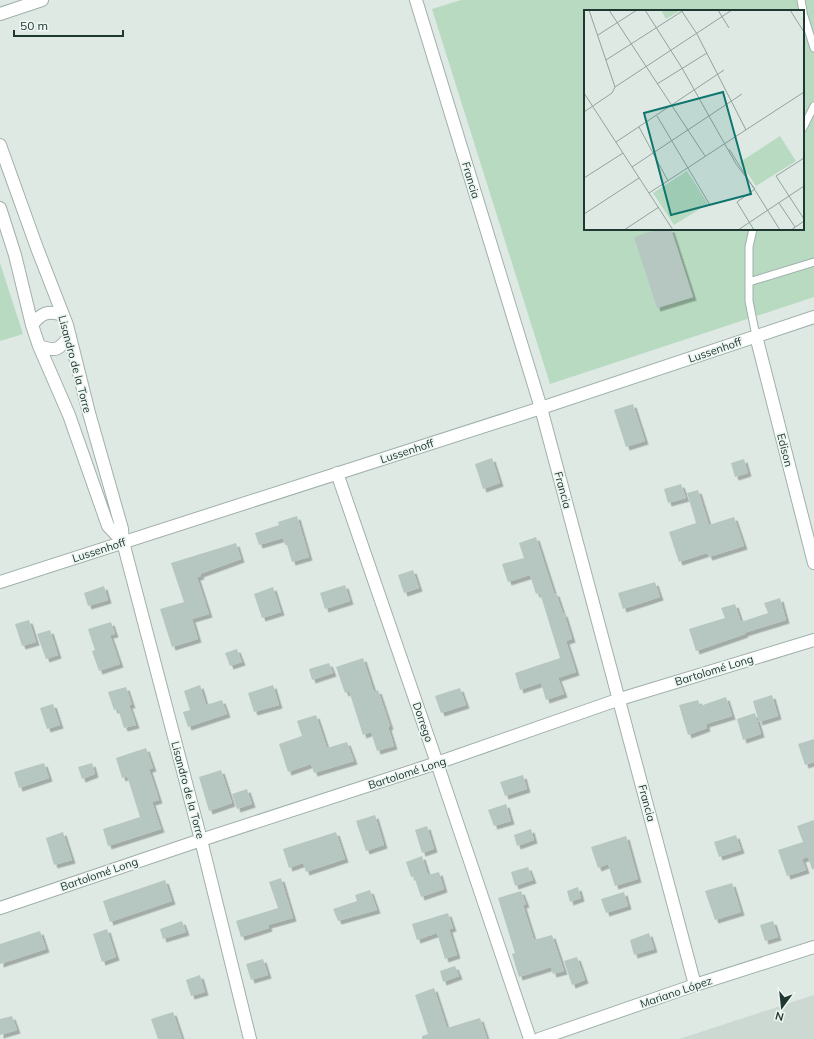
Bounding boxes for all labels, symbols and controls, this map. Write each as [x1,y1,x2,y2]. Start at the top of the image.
inset map [584,10,804,230]
scale bar [14,12,123,38]
text: 50 m [20,18,48,33]
street label: Francia [459,160,483,200]
street label: Lisandro de la Torre [55,314,95,414]
street label: Lussenhoff [686,334,744,366]
street label: Edison [774,432,796,468]
street label: Lussenhoff [378,436,436,466]
street label: Francia [551,470,575,510]
street label: Lussenhoff [70,535,128,565]
street label: Bartolomé Long [673,651,755,689]
street label: Dorrego [410,700,436,744]
street label: Lisandro de la Torre [168,740,208,840]
street label: Bartolomé Long [366,754,448,792]
street label: Francia [635,783,659,823]
street label: Bartolomé Long [58,854,140,894]
street label: Mariano López [638,973,714,1011]
north arrow [762,987,802,1027]
text: N [774,1009,785,1024]

